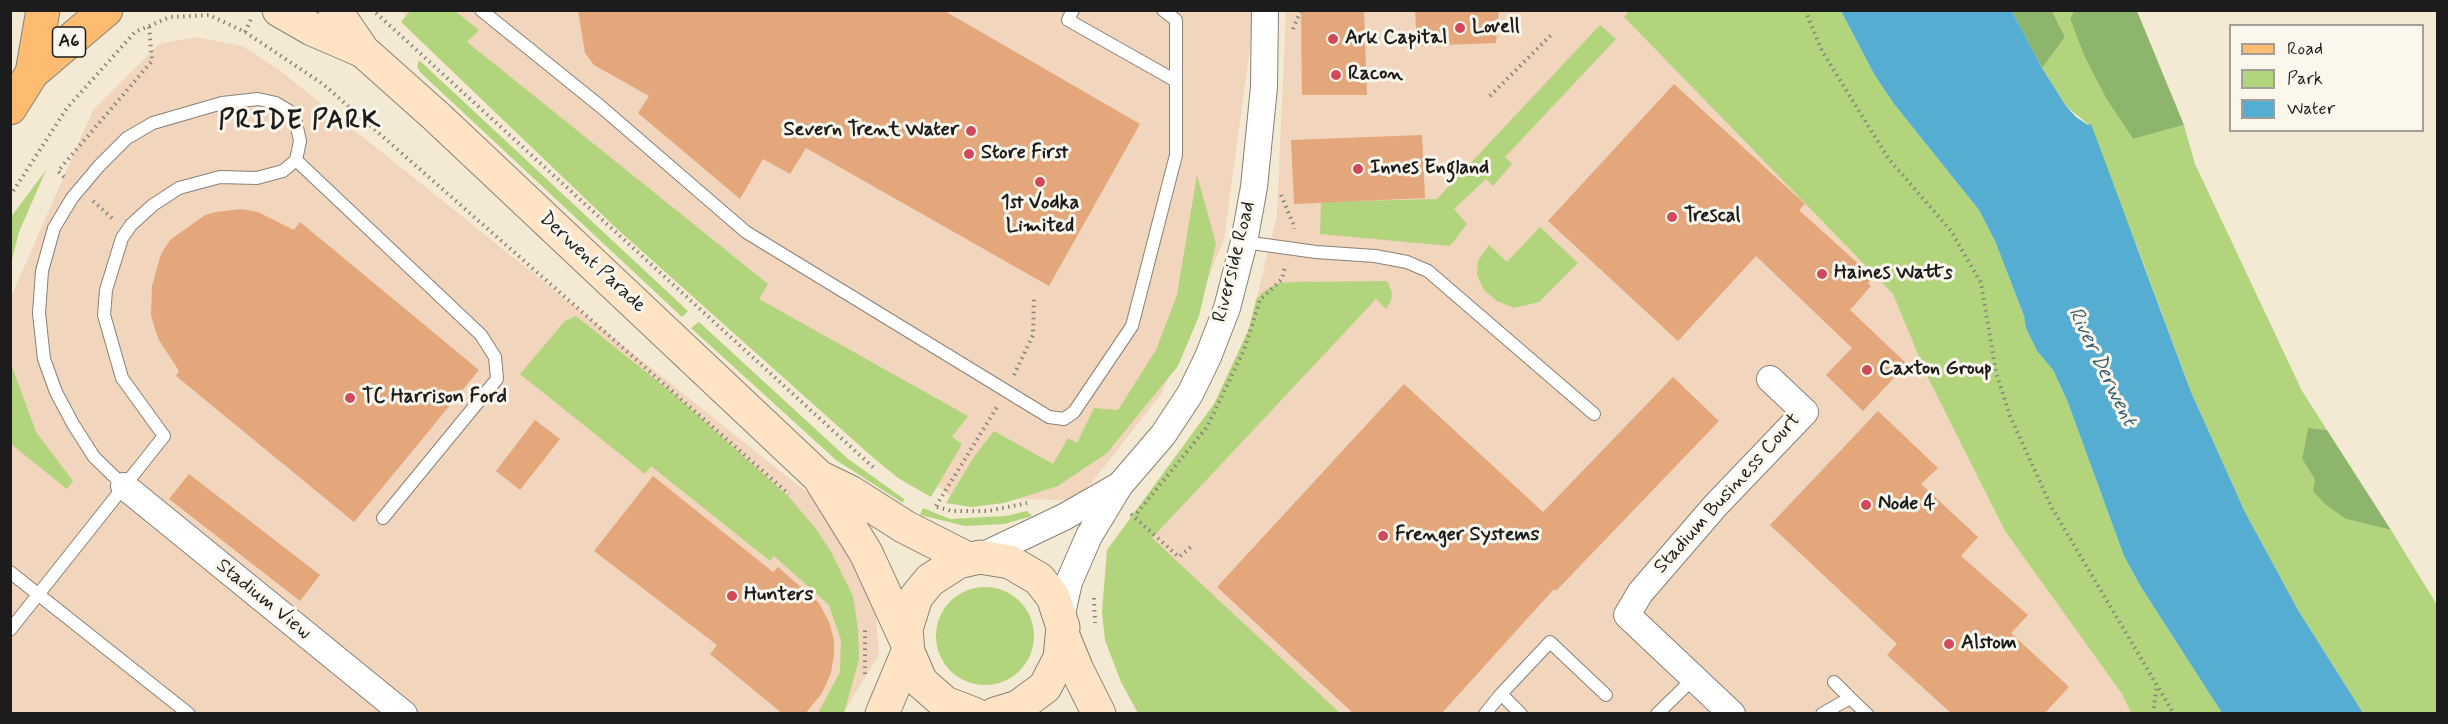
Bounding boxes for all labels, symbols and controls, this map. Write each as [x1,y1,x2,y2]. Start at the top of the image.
place label: Lovell [1472,16,1520,40]
marker: Lovell [1453,21,1467,35]
legend [2229,24,2424,132]
road number: A6 [52,27,86,57]
place label: Ark Capital [1345,27,1447,51]
marker: Ark Capital [1326,32,1340,46]
text: Road [2287,37,2323,61]
place label: Racon [1348,63,1403,87]
text: Park [2287,67,2323,91]
marker: Racon [1329,68,1343,82]
text: Water [2287,97,2335,121]
district label: PRIDE PARK [219,107,381,139]
place label: Severn Trent Water [784,119,959,143]
marker: Severn Trent Water [964,124,978,138]
place label: Store First [981,142,1068,166]
marker: Store First [962,147,976,161]
place label: Innes England [1370,157,1489,181]
marker: Innes England [1351,162,1365,176]
marker: 1st Vodka Limited [1033,175,1047,189]
place label: 1st Vodka Limited [1001,192,1079,239]
street label: Riverside Road [1208,199,1262,325]
place label: Trescal [1684,205,1740,229]
street label: Derwent Parade [534,207,650,319]
marker: Trescal [1665,210,1679,224]
place label: Haines Watts [1834,262,1952,286]
marker: Haines Watts [1815,267,1829,281]
water label: River Derwent [2061,303,2141,431]
place label: Caxton Group [1879,358,1992,382]
marker: Caxton Group [1860,363,1874,377]
place label: TC Harrison Ford [362,386,507,410]
marker: TC Harrison Ford [343,391,357,405]
street label: Stadium Business Court [1650,409,1806,579]
place label: Node 4 [1878,493,1935,517]
marker: Node 4 [1859,498,1873,512]
place label: Frenger Systems [1395,524,1539,548]
marker: Frenger Systems [1376,529,1390,543]
street label: Stadium View [211,554,315,646]
place label: Hunters [744,584,813,608]
marker: Hunters [725,589,739,603]
place label: Alstom [1961,632,2017,656]
marker: Alstom [1942,637,1956,651]

